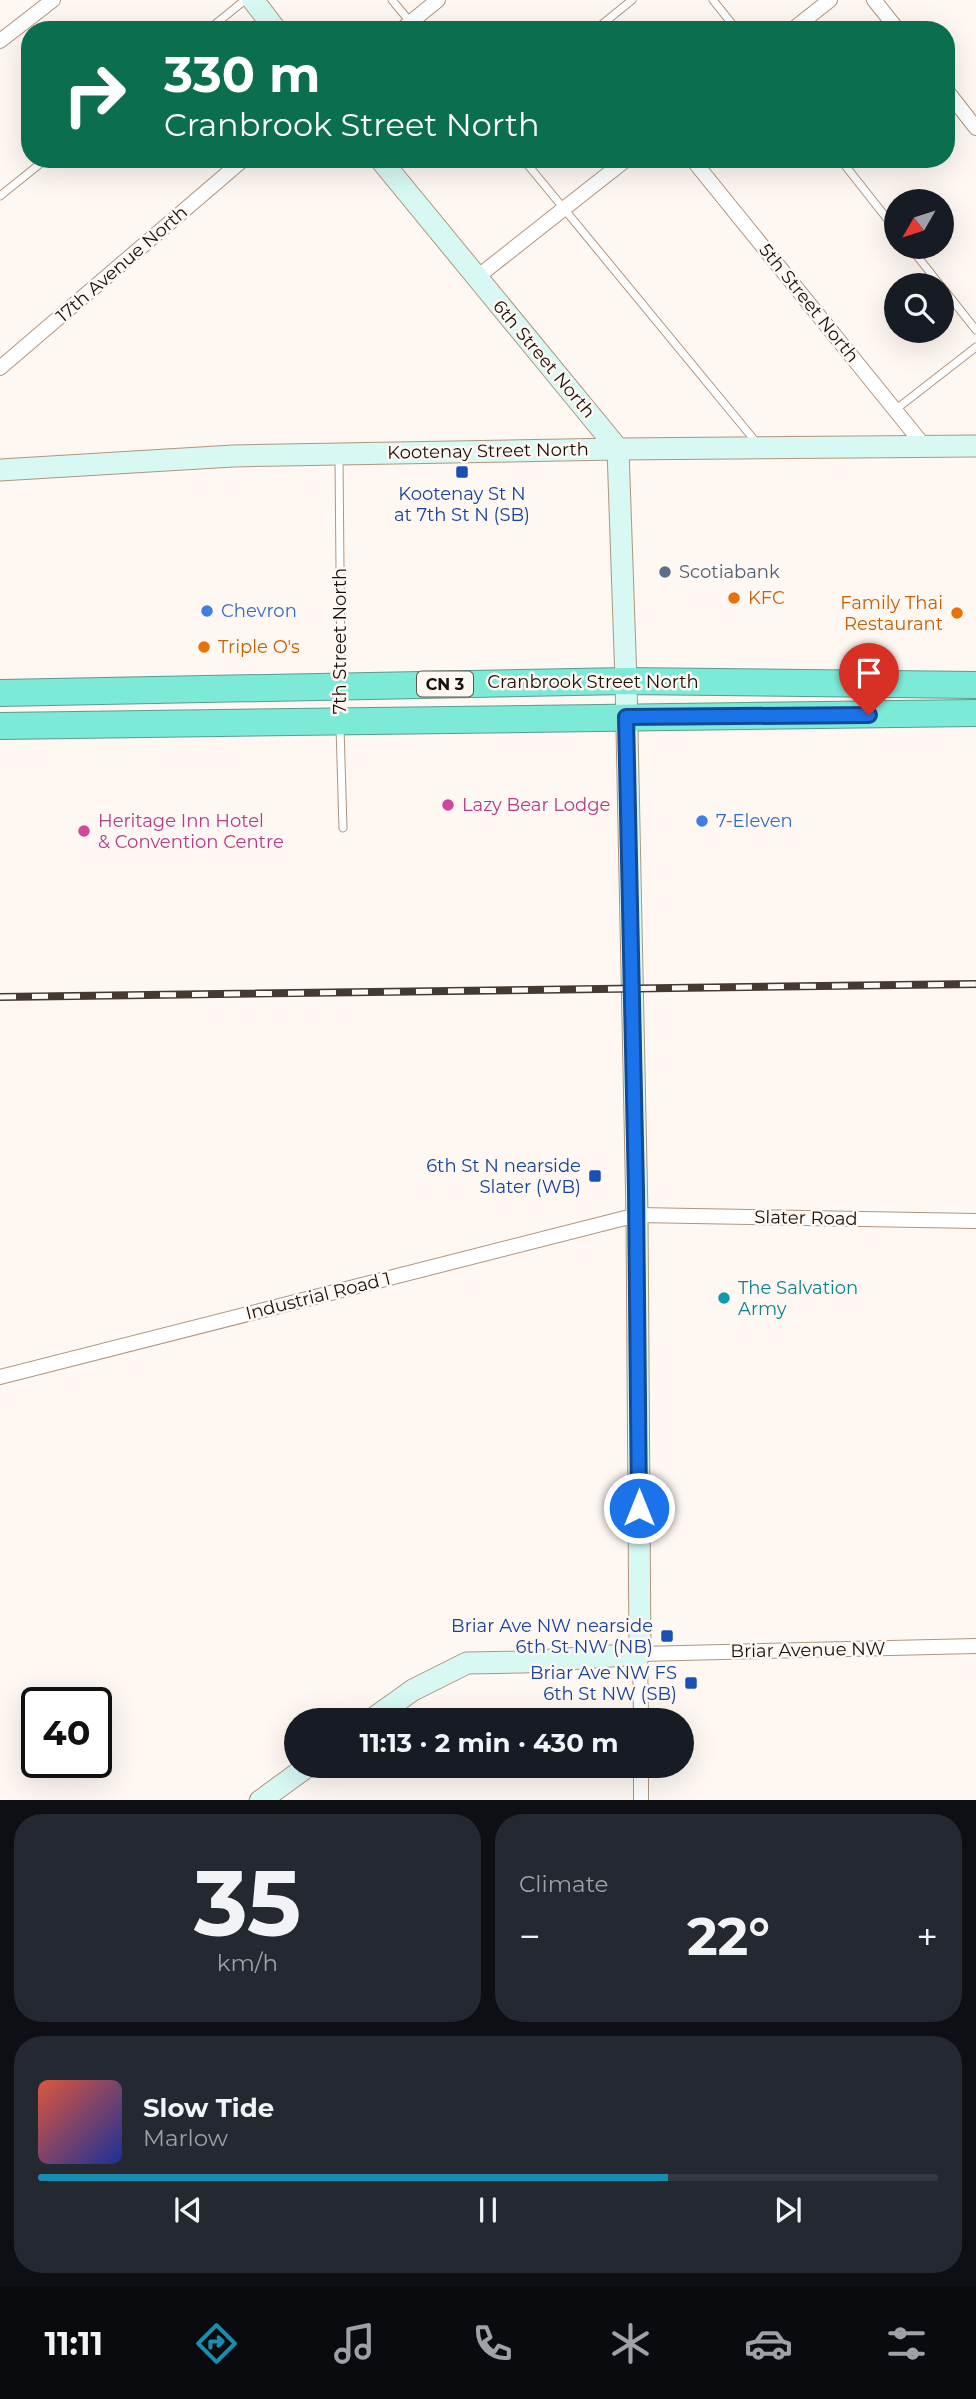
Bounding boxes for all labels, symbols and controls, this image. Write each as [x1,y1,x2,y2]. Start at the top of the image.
text: 330 m [164,45,320,104]
icon: right [49,49,140,140]
text: Cranbrook Street North [164,105,540,144]
north arrow [884,189,954,259]
map controls [884,189,954,343]
street label: 17th Avenue North [52,201,192,327]
street label: 5th Street North [754,239,864,367]
button: search [884,273,954,343]
street label: 6th Street North [488,296,600,422]
street label: Kootenay Street North [387,438,589,464]
marker: Kootenay St N at 7th St N (SB) [454,464,470,480]
place label: Kootenay St N at 7th St N (SB) [394,483,530,526]
place label: Scotiabank [679,561,780,583]
marker: Scotiabank [657,564,673,580]
street label: 7th Street North [329,568,351,714]
place label: KFC [748,587,785,609]
marker: KFC [726,590,742,606]
place label: Family Thai Restaurant [840,592,943,635]
place label: Chevron [221,600,297,622]
marker: Chevron [199,603,215,619]
marker: Family Thai Restaurant [949,605,965,621]
place label: Triple O's [218,636,300,658]
marker: Triple O's [196,639,212,655]
pin [839,643,899,715]
icon: arrive [850,654,888,692]
road number: CN 3 [417,671,473,696]
street label: Cranbrook Street North [487,671,699,693]
place label: Lazy Bear Lodge [462,794,611,816]
marker: Lazy Bear Lodge [440,797,456,813]
place label: Heritage Inn Hotel & Convention Centre [98,810,284,853]
place label: 7-Eleven [716,810,793,832]
marker: 7-Eleven [694,813,710,829]
marker: Heritage Inn Hotel & Convention Centre [76,823,92,839]
place label: 6th St N nearside Slater (WB) [426,1155,581,1198]
marker: 6th St N nearside Slater (WB) [587,1168,603,1184]
street label: Slater Road [754,1206,858,1230]
street label: Industrial Road 1 [243,1267,393,1325]
place label: The Salvation Army [738,1277,858,1320]
marker: The Salvation Army [716,1290,732,1306]
position arrow [602,1471,676,1545]
place label: Briar Ave NW nearside 6th St NW (NB) [451,1615,653,1658]
marker: Briar Ave NW nearside 6th St NW (NB) [659,1628,675,1644]
street label: Briar Avenue NW [730,1638,886,1662]
place label: Briar Ave NW FS 6th St NW (SB) [530,1662,677,1705]
marker: Briar Ave NW FS 6th St NW (SB) [683,1675,699,1691]
speed limit sign: 40 [21,1687,112,1778]
text: 11:13 · 2 min · 430 m [359,1727,619,1759]
text: 35 [194,1848,301,1959]
text: Climate [519,1870,608,1898]
text: 22° [687,1905,770,1968]
text: − [519,1913,541,1960]
text: + [916,1913,938,1960]
text: km/h [217,1949,278,1977]
text: Slow Tide [143,2092,274,2124]
text: Marlow [143,2124,228,2152]
icon: previous [169,2191,207,2229]
icon: pause [469,2191,507,2229]
icon: next [769,2191,807,2229]
icon: directions [192,2319,241,2368]
icon: music [330,2319,379,2368]
icon: phone [468,2319,517,2368]
icon: climate [606,2319,655,2368]
icon: car [744,2319,793,2368]
icon: filters [882,2319,931,2368]
text: 11:11 [45,2324,103,2363]

